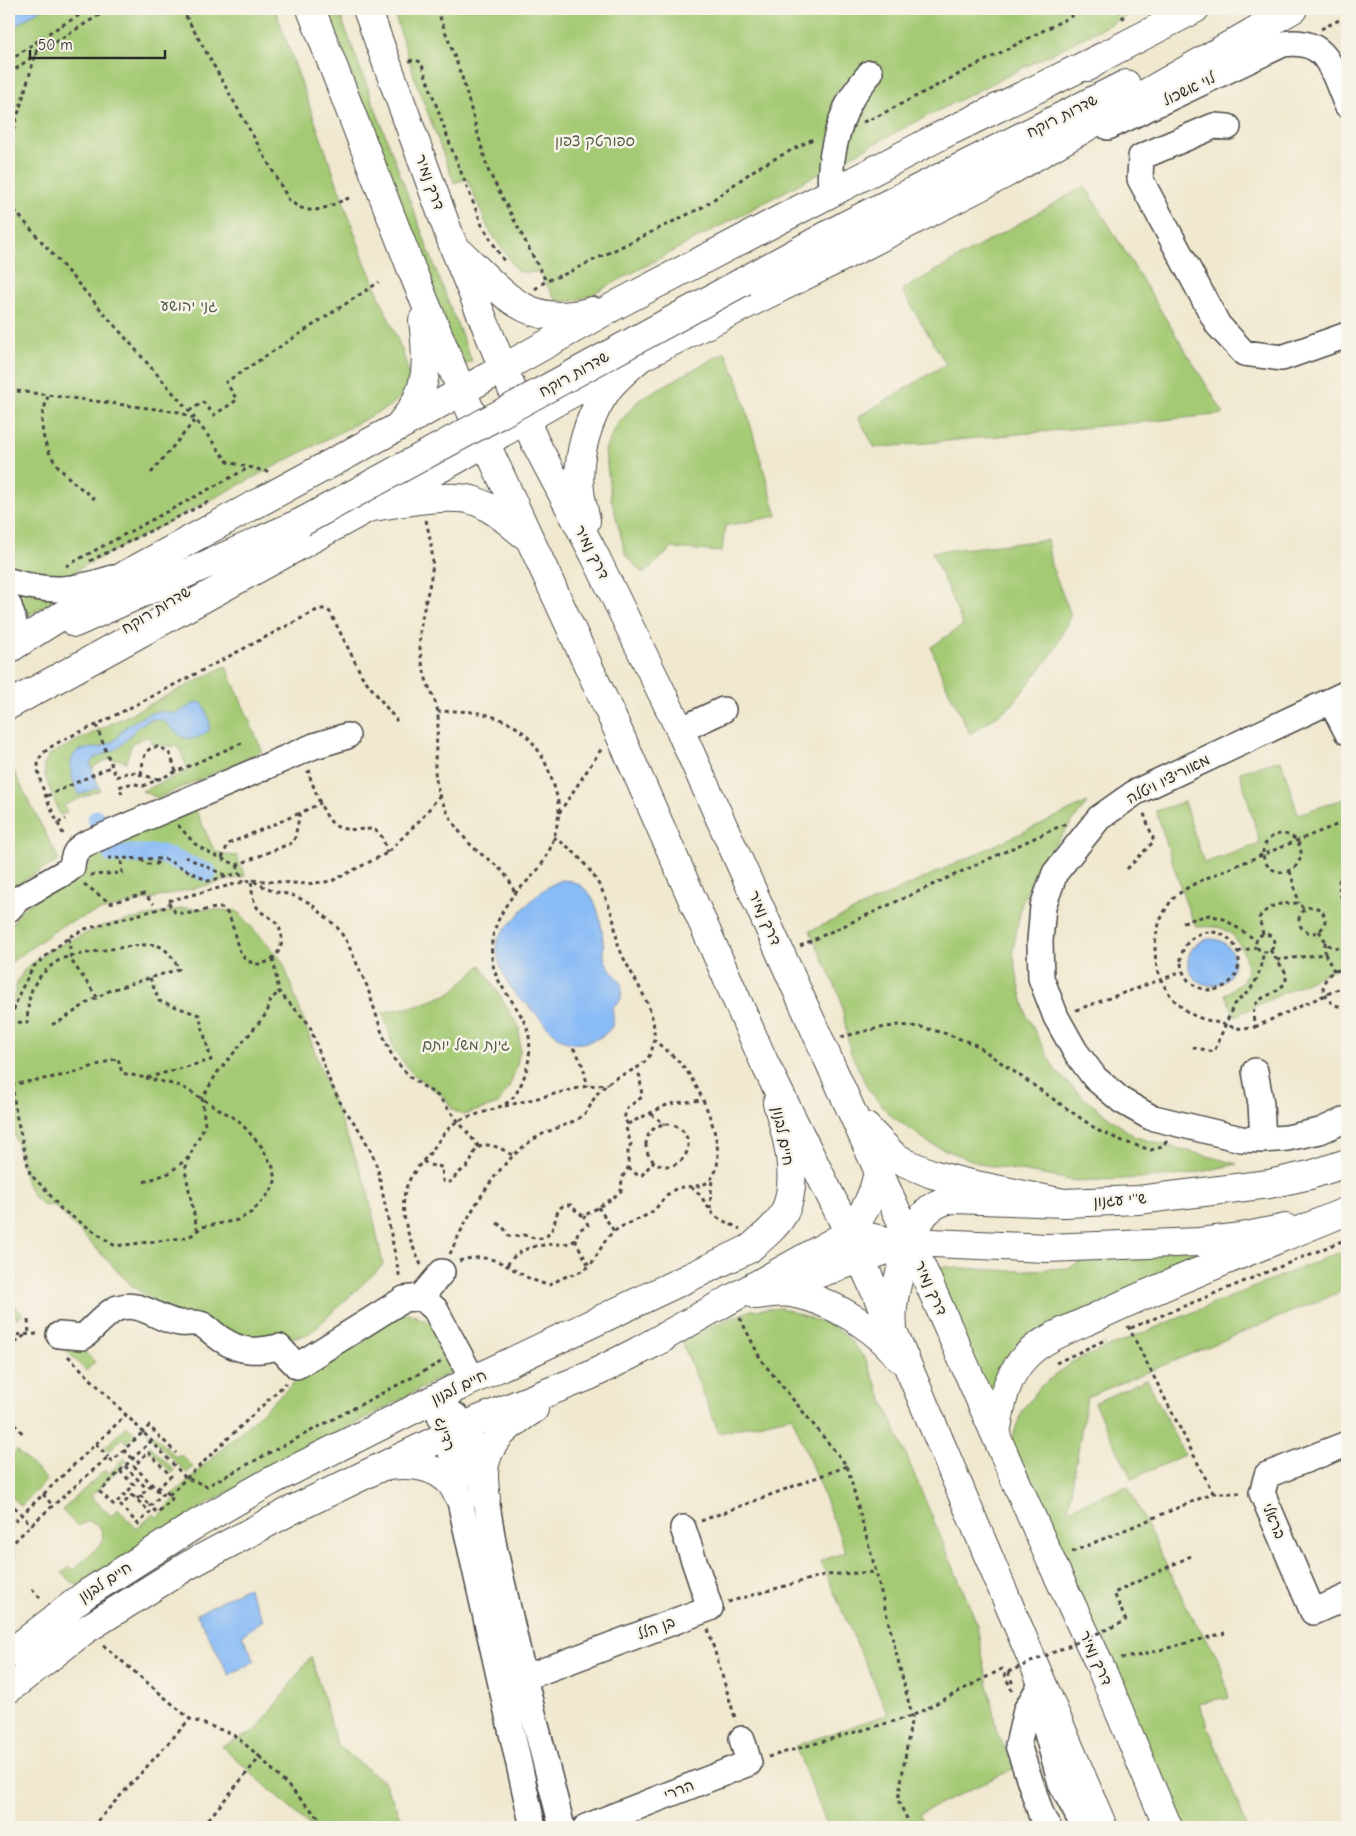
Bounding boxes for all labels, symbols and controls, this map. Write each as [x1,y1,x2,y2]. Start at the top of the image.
scale bar [30,28,165,60]
text: 50 m [38,36,73,54]
street label: לוי אשכול [1160,68,1219,110]
street label: שדרות רוקח [1023,90,1101,142]
park label: ספורטק צפון [555,132,635,151]
street label: דרך נמיר [412,152,448,212]
park label: גני יהושע [161,297,218,315]
street label: שדרות רוקח [536,347,612,401]
street label: דרך נמיר [571,522,613,582]
street label: שדרות רוקח [118,582,194,638]
street label: מאוריציו ויטלה [1123,750,1213,808]
street label: דרך נמיר [745,888,785,948]
park label: גינת משל יותם [422,1036,510,1054]
street label: חיים לבנון [768,1105,798,1167]
street label: ש''י עגנון [1093,1189,1148,1211]
street label: דרך נמיר [911,1258,951,1318]
street label: חיים לבנון [428,1366,490,1408]
street label: רדינג [431,1415,459,1453]
street label: בראלי [1259,1501,1290,1542]
street label: חיים לבנון [75,1558,135,1606]
street label: בן הלל [635,1613,678,1643]
street label: דרך נמיר [1076,1628,1116,1688]
street label: הררי [661,1776,697,1804]

